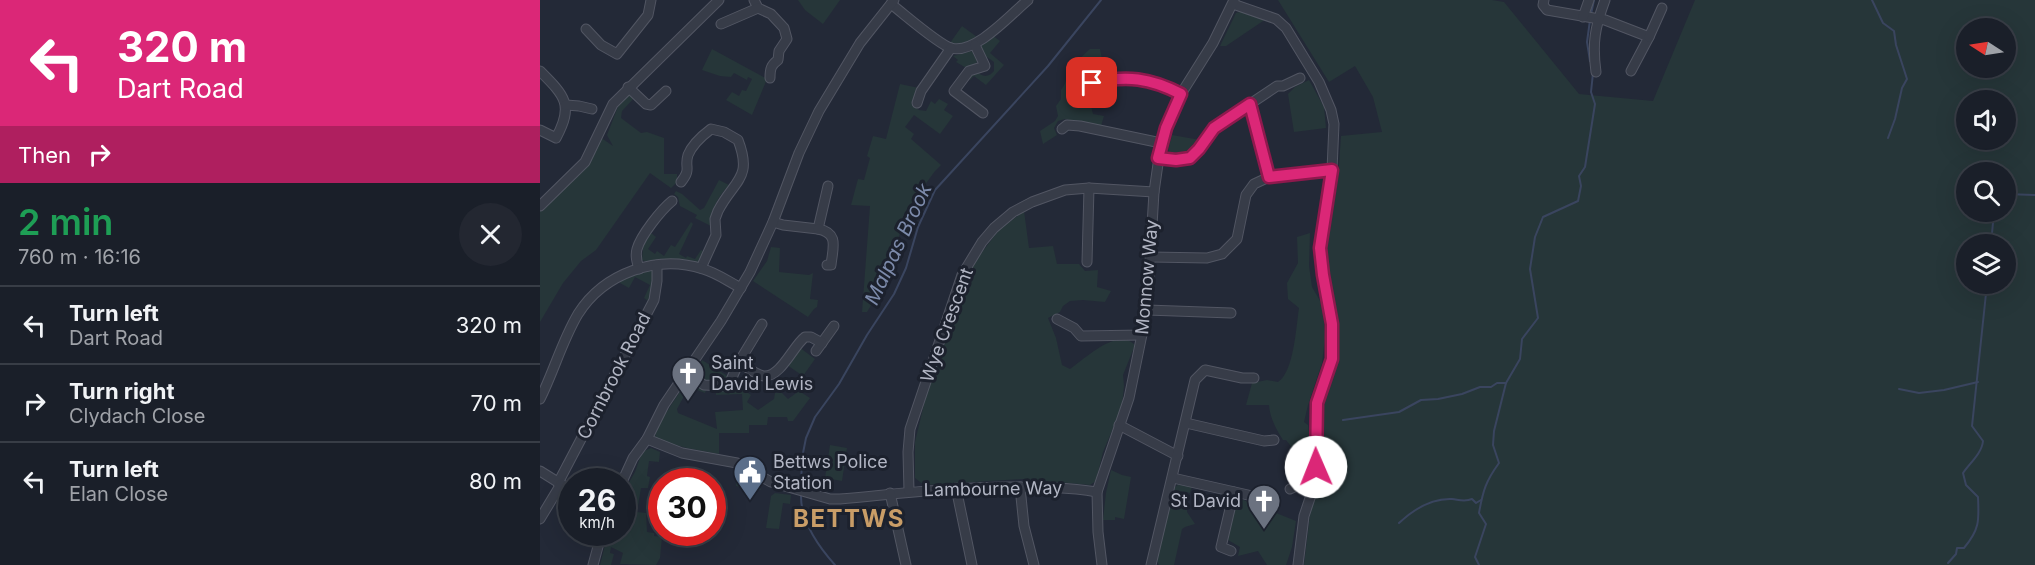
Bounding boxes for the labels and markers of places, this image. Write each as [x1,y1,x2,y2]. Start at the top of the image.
pin [1066,57,1117,108]
place label: Saint David Lewis [711,352,813,394]
church icon: Saint David Lewis [670,355,706,402]
place label: Bettws Police Station [773,451,888,493]
public building icon: Bettws Police Station [732,454,768,501]
church icon: St David [1246,483,1282,530]
place label: St David [1170,490,1241,511]

